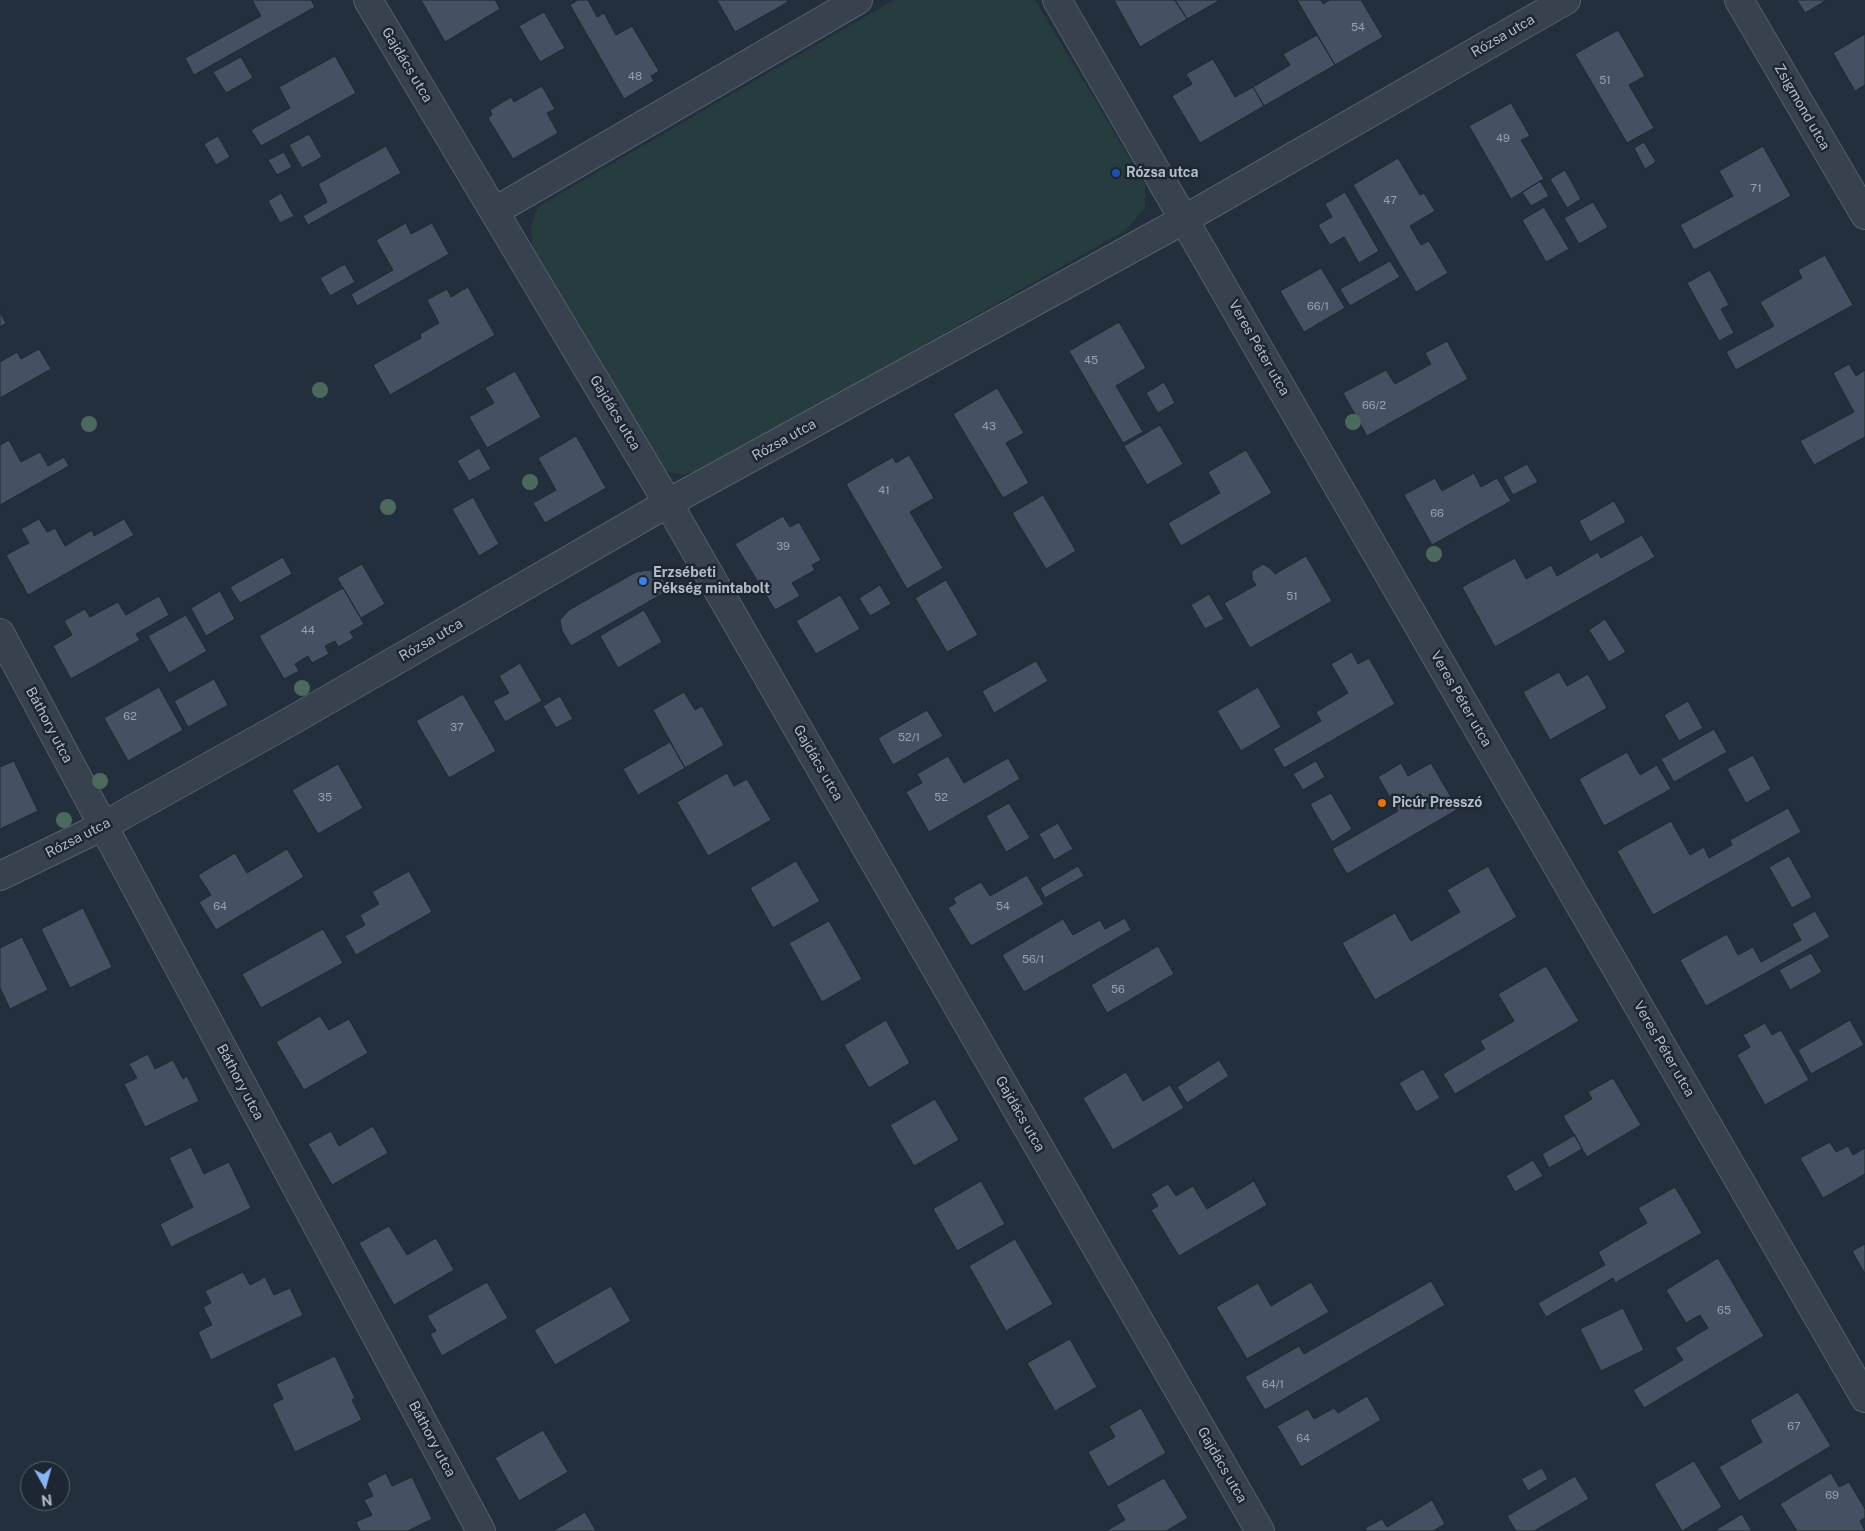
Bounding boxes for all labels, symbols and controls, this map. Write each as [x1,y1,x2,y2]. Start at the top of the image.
street label: Rózsa utca [1468,11,1538,61]
house number: 54 [1351,21,1365,35]
street label: Gajdács utca [378,24,436,106]
street label: Zsigmond utca [1771,61,1833,153]
house number: 48 [628,70,642,84]
house number: 51 [1599,74,1611,88]
house number: 49 [1496,132,1510,146]
place label: Rózsa utca [1126,165,1198,181]
marker: Rózsa utca [1110,167,1122,179]
house number: 71 [1750,182,1762,196]
house number: 47 [1383,194,1397,208]
street label: Veres Péter utca [1225,297,1293,399]
house number: 66/1 [1307,300,1329,314]
house number: 45 [1084,354,1098,368]
street label: Gajdács utca [586,372,644,454]
house number: 66/2 [1362,399,1386,413]
street label: Rózsa utca [749,416,819,464]
house number: 43 [982,420,996,434]
house number: 41 [878,484,890,498]
house number: 66 [1430,507,1444,521]
house number: 39 [776,540,790,554]
place label: Erzsébeti Pékség mintabolt [653,565,770,598]
marker: Erzsébeti Pékség mintabolt [637,575,649,587]
house number: 51 [1286,590,1298,604]
street label: Rózsa utca [396,615,466,665]
house number: 44 [301,624,315,638]
street label: Veres Péter utca [1427,648,1495,750]
street label: Báthory utca [22,684,76,766]
house number: 62 [123,710,137,724]
house number: 37 [450,721,464,735]
street label: Gajdács utca [790,722,846,804]
house number: 52/1 [898,731,920,745]
house number: 35 [318,791,332,805]
house number: 52 [934,791,948,805]
place label: Picúr Presszó [1392,795,1482,811]
marker: Picúr Presszó [1376,797,1388,809]
street label: Rózsa utca [43,814,113,862]
house number: 64 [213,900,227,914]
house number: 54 [996,900,1010,914]
house number: 56/1 [1022,953,1044,967]
house number: 56 [1111,983,1125,997]
street label: Veres Péter utca [1630,998,1698,1100]
street label: Báthory utca [213,1041,267,1123]
street label: Gajdács utca [992,1073,1048,1155]
house number: 65 [1717,1304,1731,1318]
house number: 64/1 [1262,1378,1284,1392]
street label: Báthory utca [405,1398,459,1480]
house number: 67 [1787,1420,1801,1434]
street label: Gajdács utca [1194,1424,1250,1506]
house number: 64 [1296,1432,1310,1446]
north arrow [20,1461,70,1511]
house number: 69 [1825,1489,1839,1503]
text: N [40,1491,53,1509]

